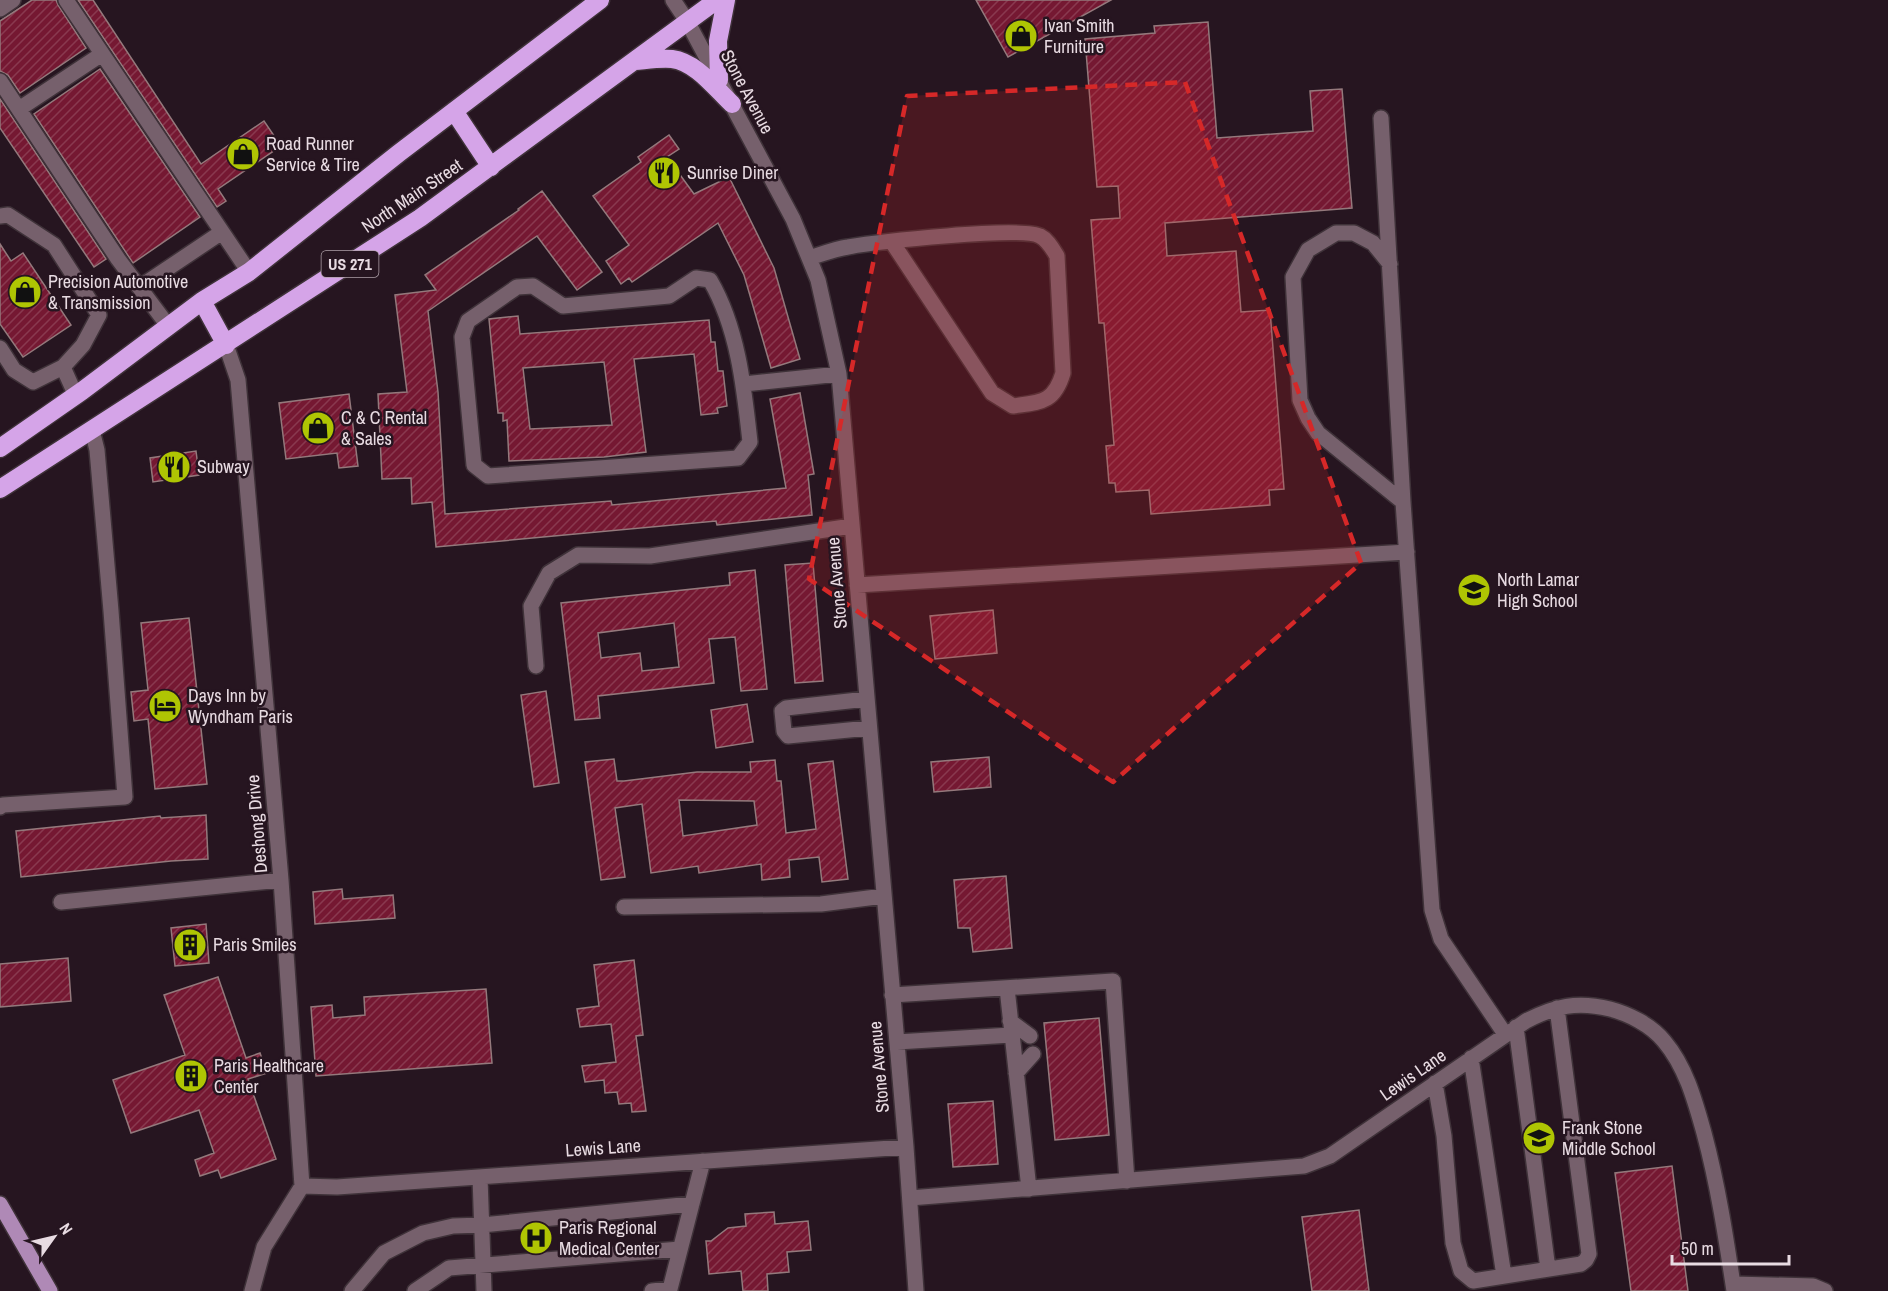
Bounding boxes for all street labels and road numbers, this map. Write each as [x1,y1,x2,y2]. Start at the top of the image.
street label: Stone Avenue [715,45,780,138]
street label: North Main Street [356,153,467,239]
road number: US 271 [322,251,378,277]
street label: Stone Avenue [820,536,853,630]
street label: Deshong Drive [240,774,273,874]
street label: Stone Avenue [862,1020,895,1114]
street label: Lewis Lane [1375,1043,1451,1106]
street label: Lewis Lane [564,1132,641,1163]

